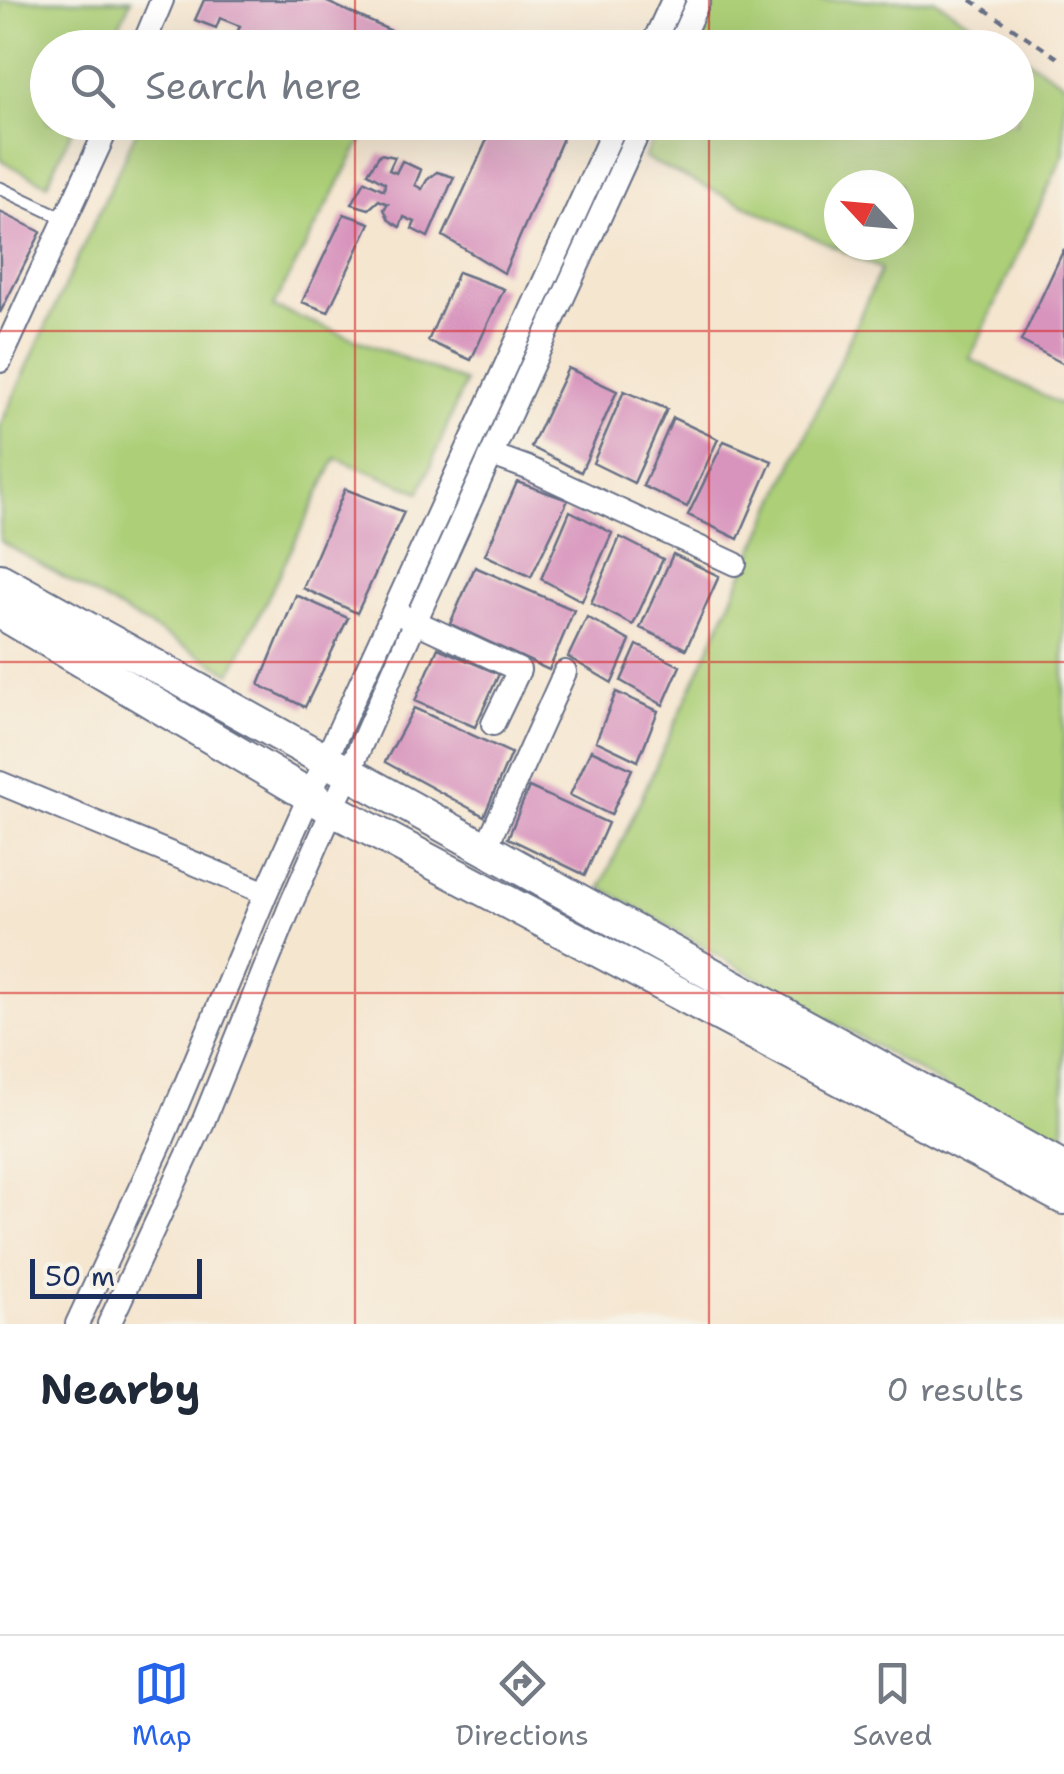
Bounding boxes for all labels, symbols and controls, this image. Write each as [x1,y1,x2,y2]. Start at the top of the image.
search box [30,30,1034,140]
icon: search [65,58,120,113]
text: Search here [145,60,362,111]
north arrow [824,170,914,260]
scale bar [30,1254,202,1298]
text: 50 m [45,1257,115,1295]
text: Nearby [40,1361,200,1417]
text: 0 results [887,1368,1024,1411]
tab: Map [132,1656,192,1754]
tab: Directions [455,1656,589,1754]
tab: Saved [853,1656,932,1754]

